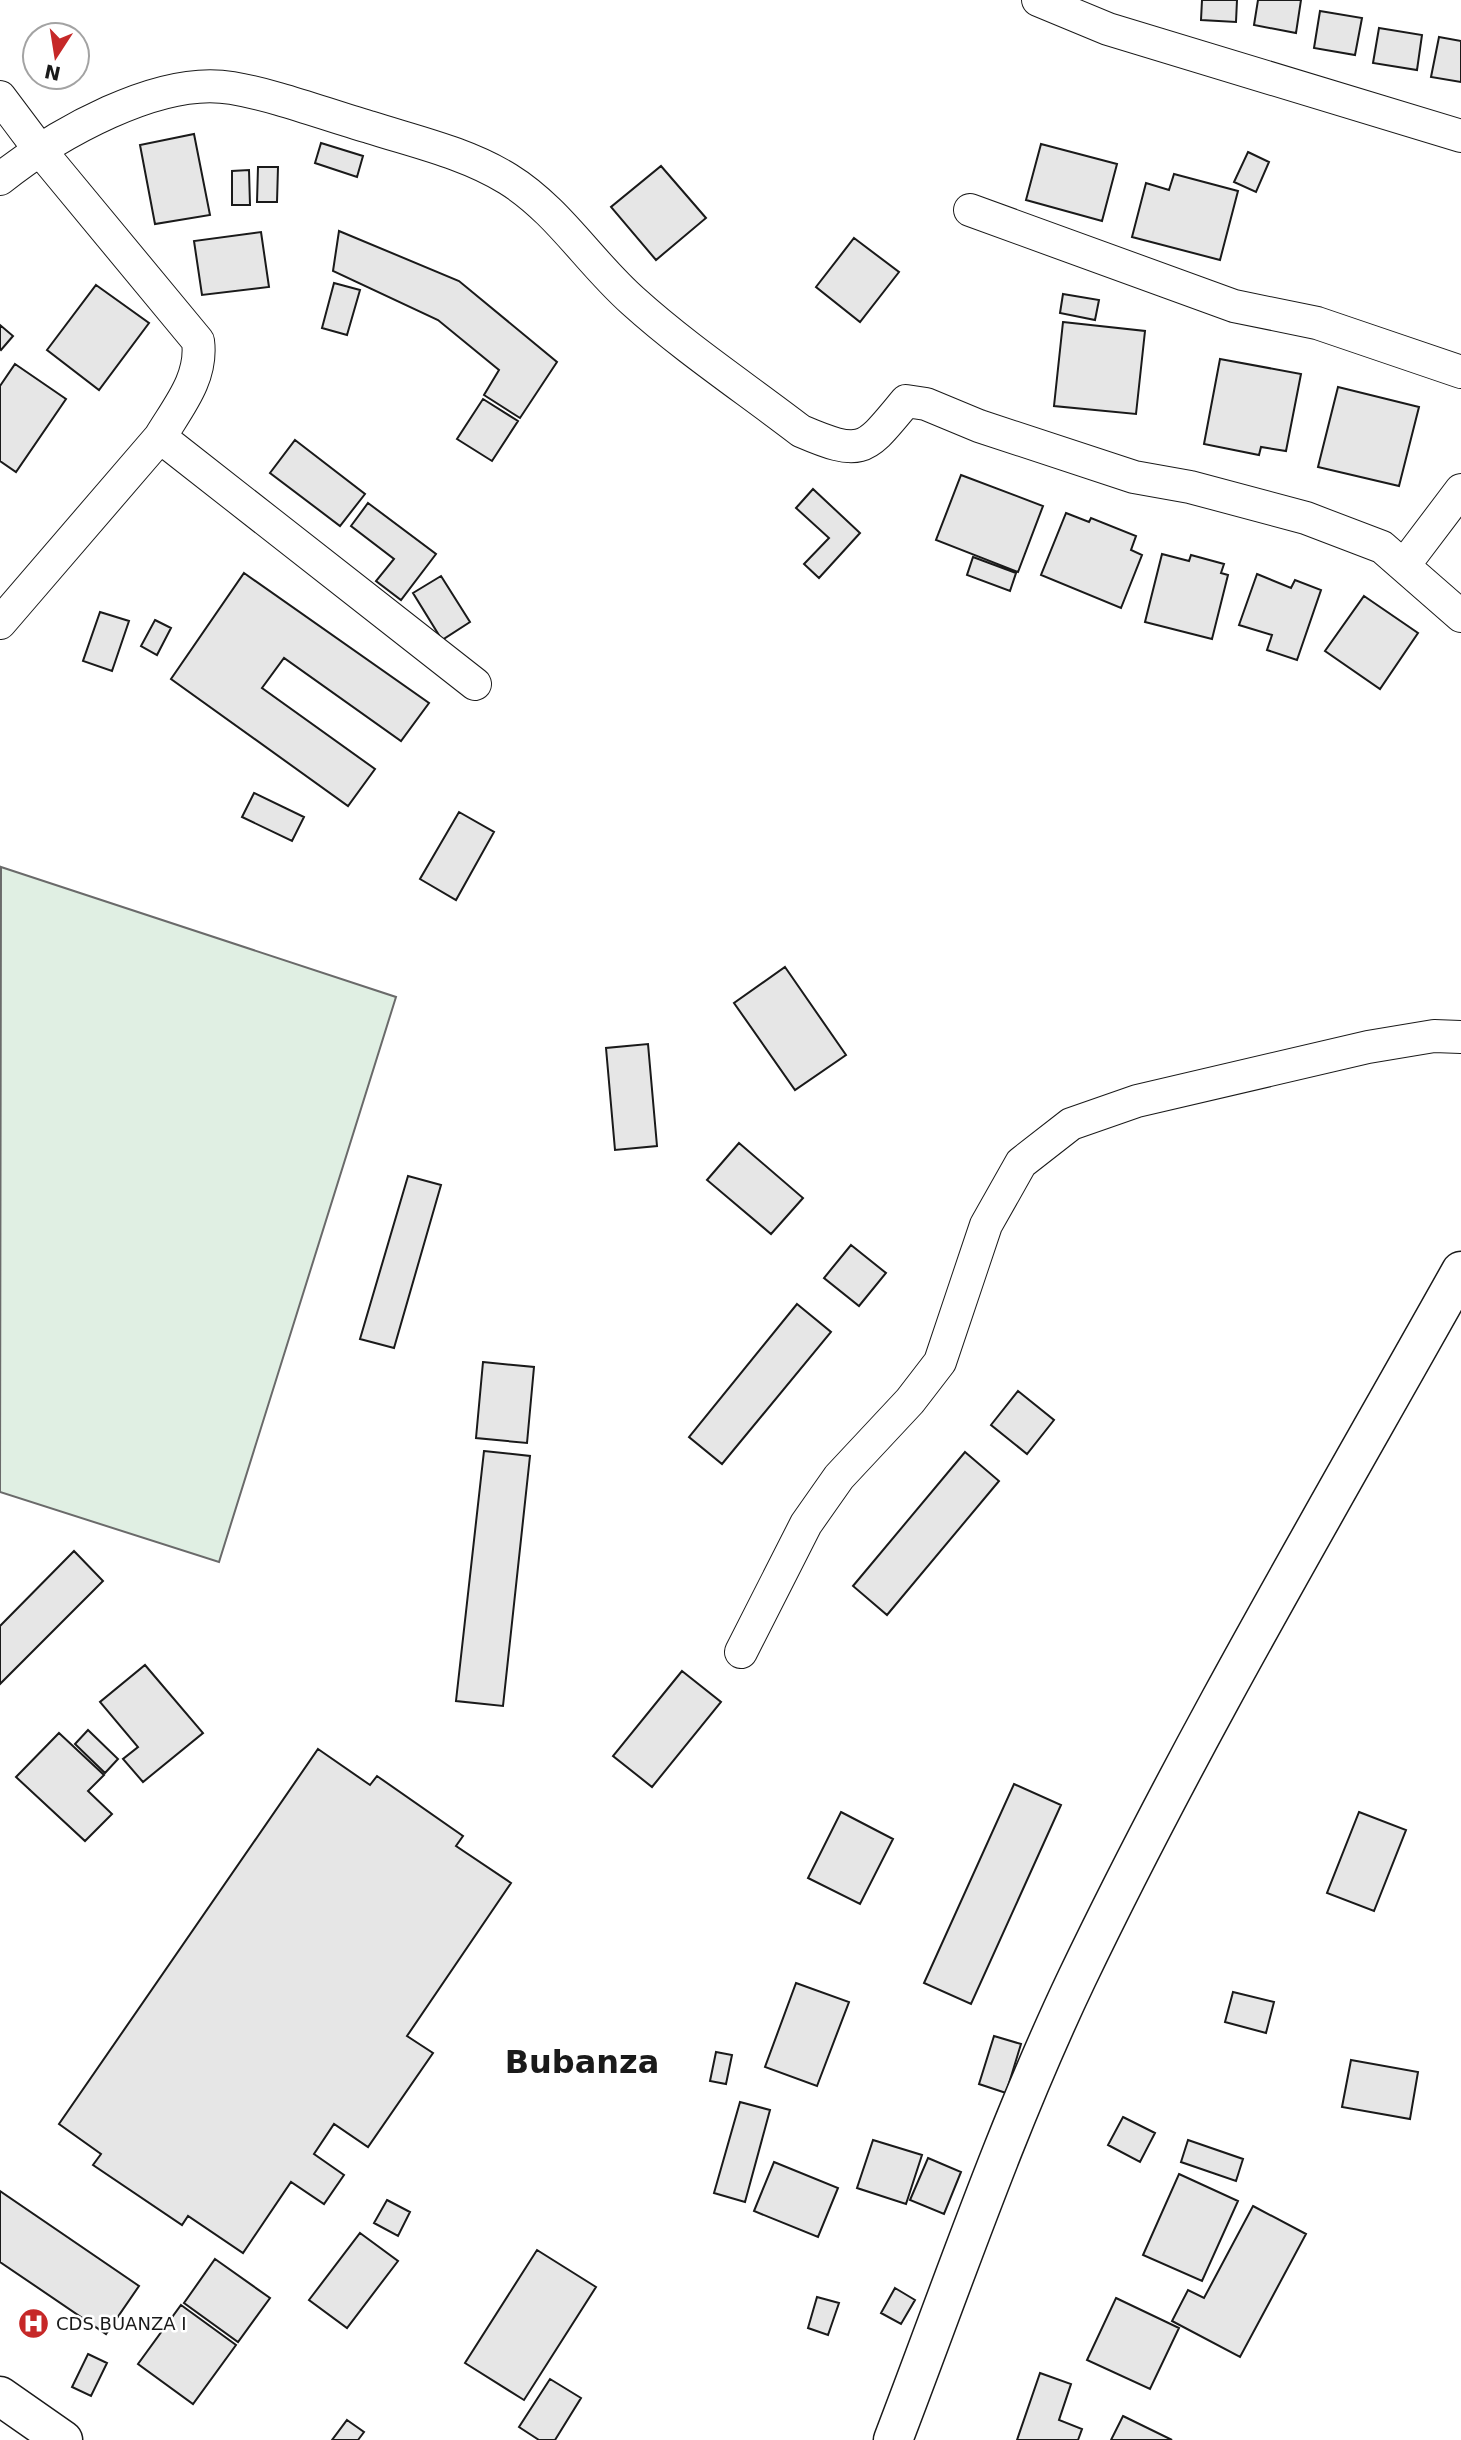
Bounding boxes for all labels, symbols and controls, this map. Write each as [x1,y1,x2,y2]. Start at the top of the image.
north arrow [21,21,91,91]
text: N [42,60,63,85]
district label: Bubanza [505,2043,659,2081]
hospital icon: CDS BUANZA I [16,2306,50,2340]
place label: CDS BUANZA I [56,2313,187,2334]

